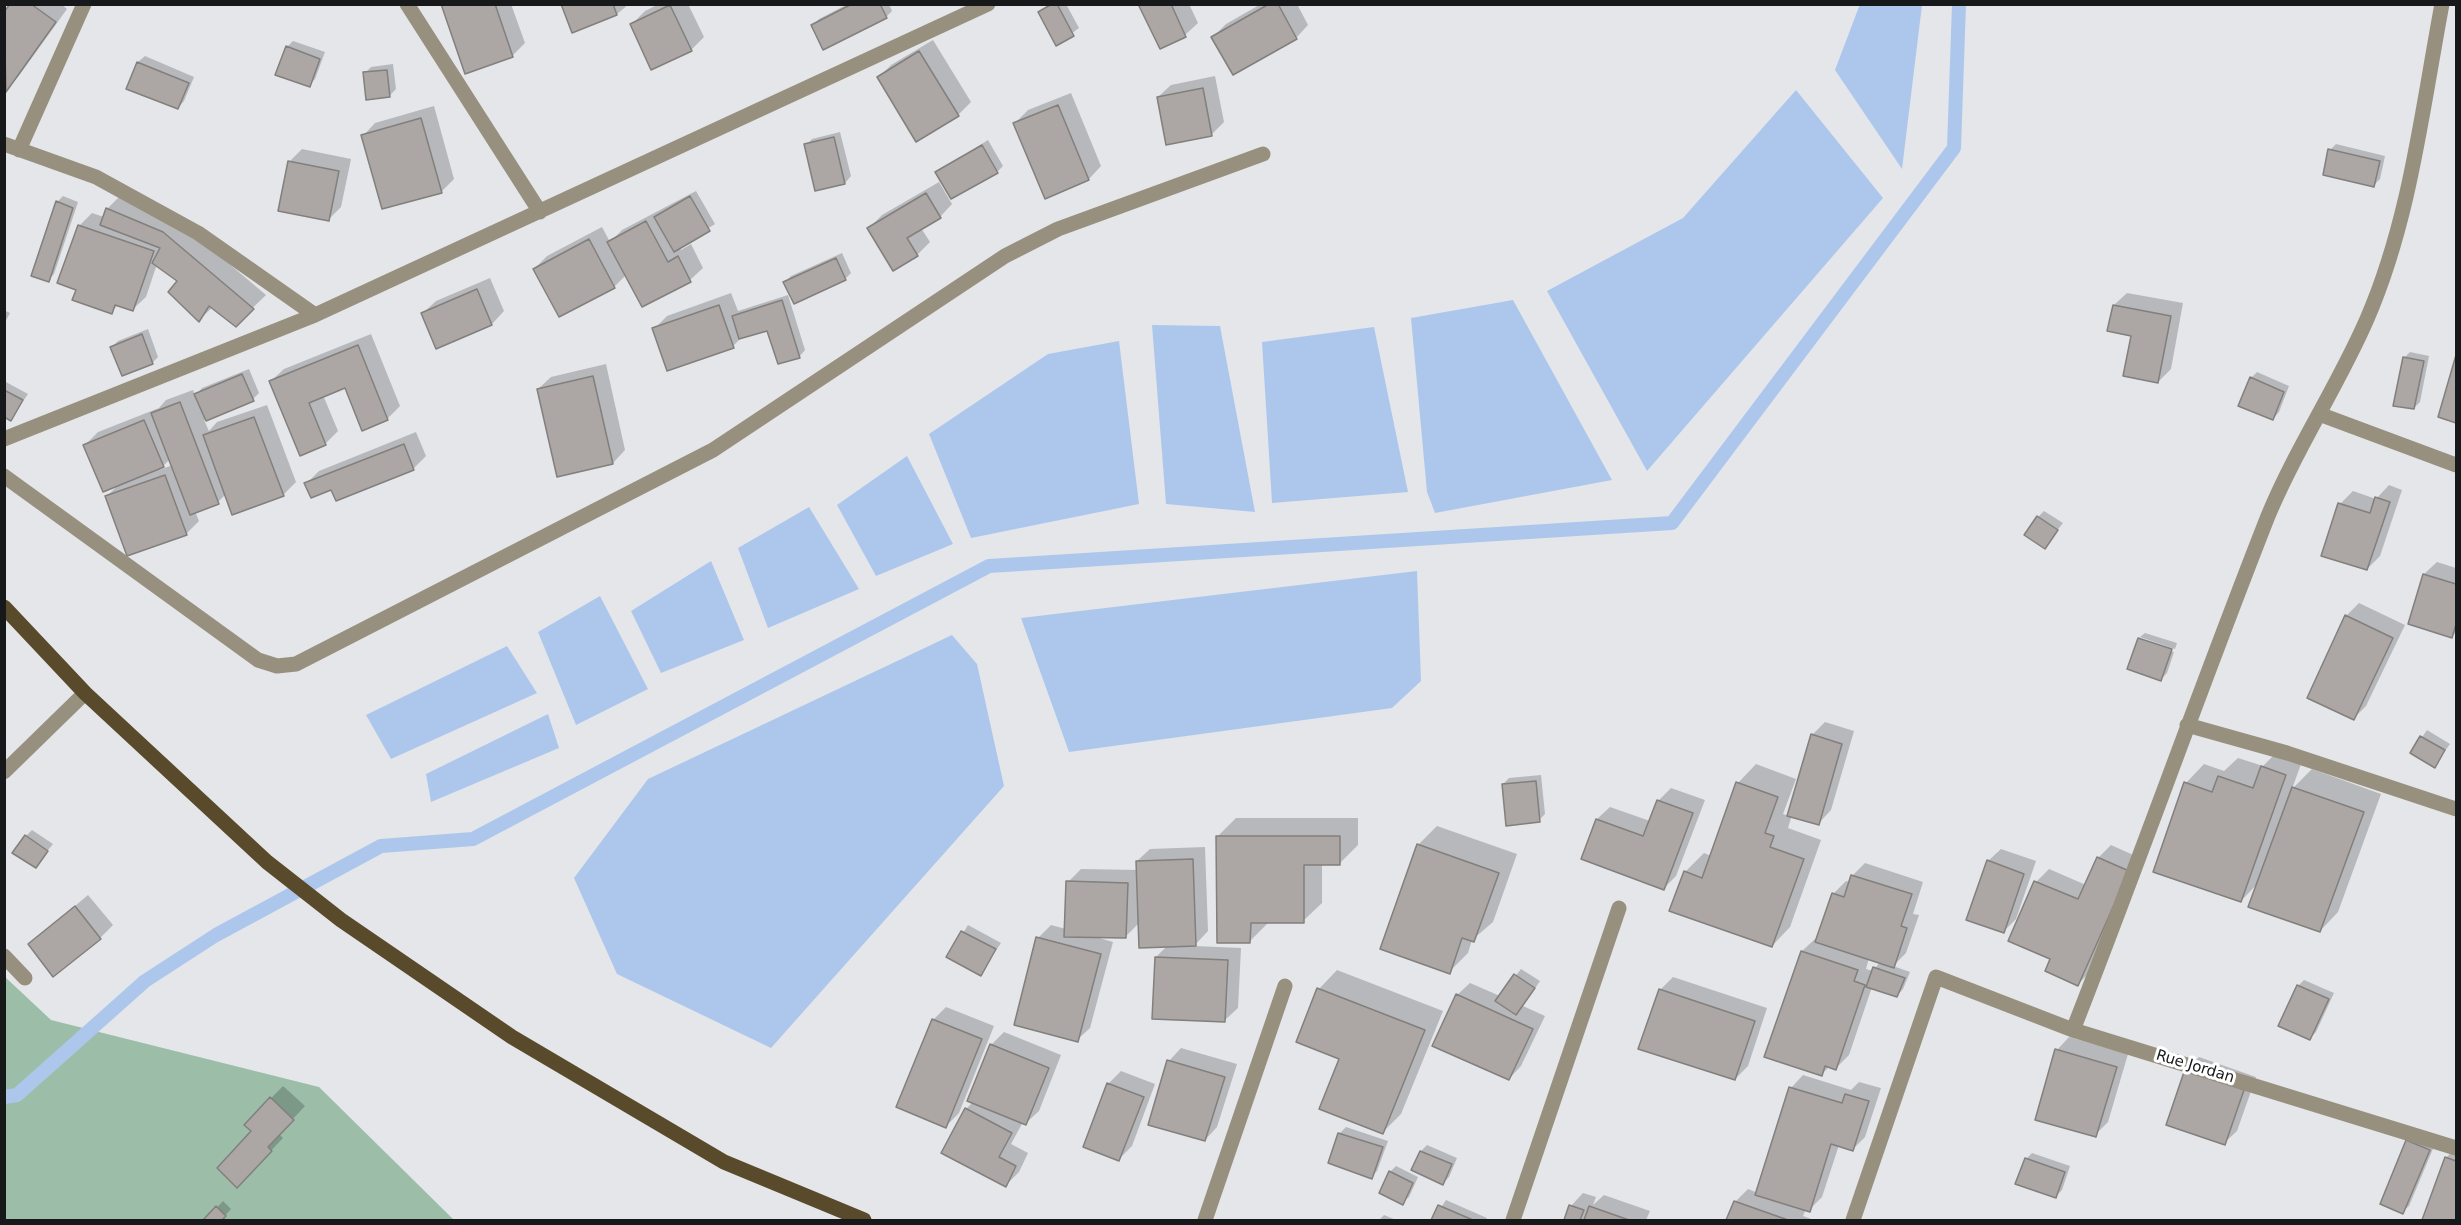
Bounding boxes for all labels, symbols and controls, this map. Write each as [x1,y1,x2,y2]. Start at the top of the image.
street label: Rue Jordan [2154,1047,2236,1087]

